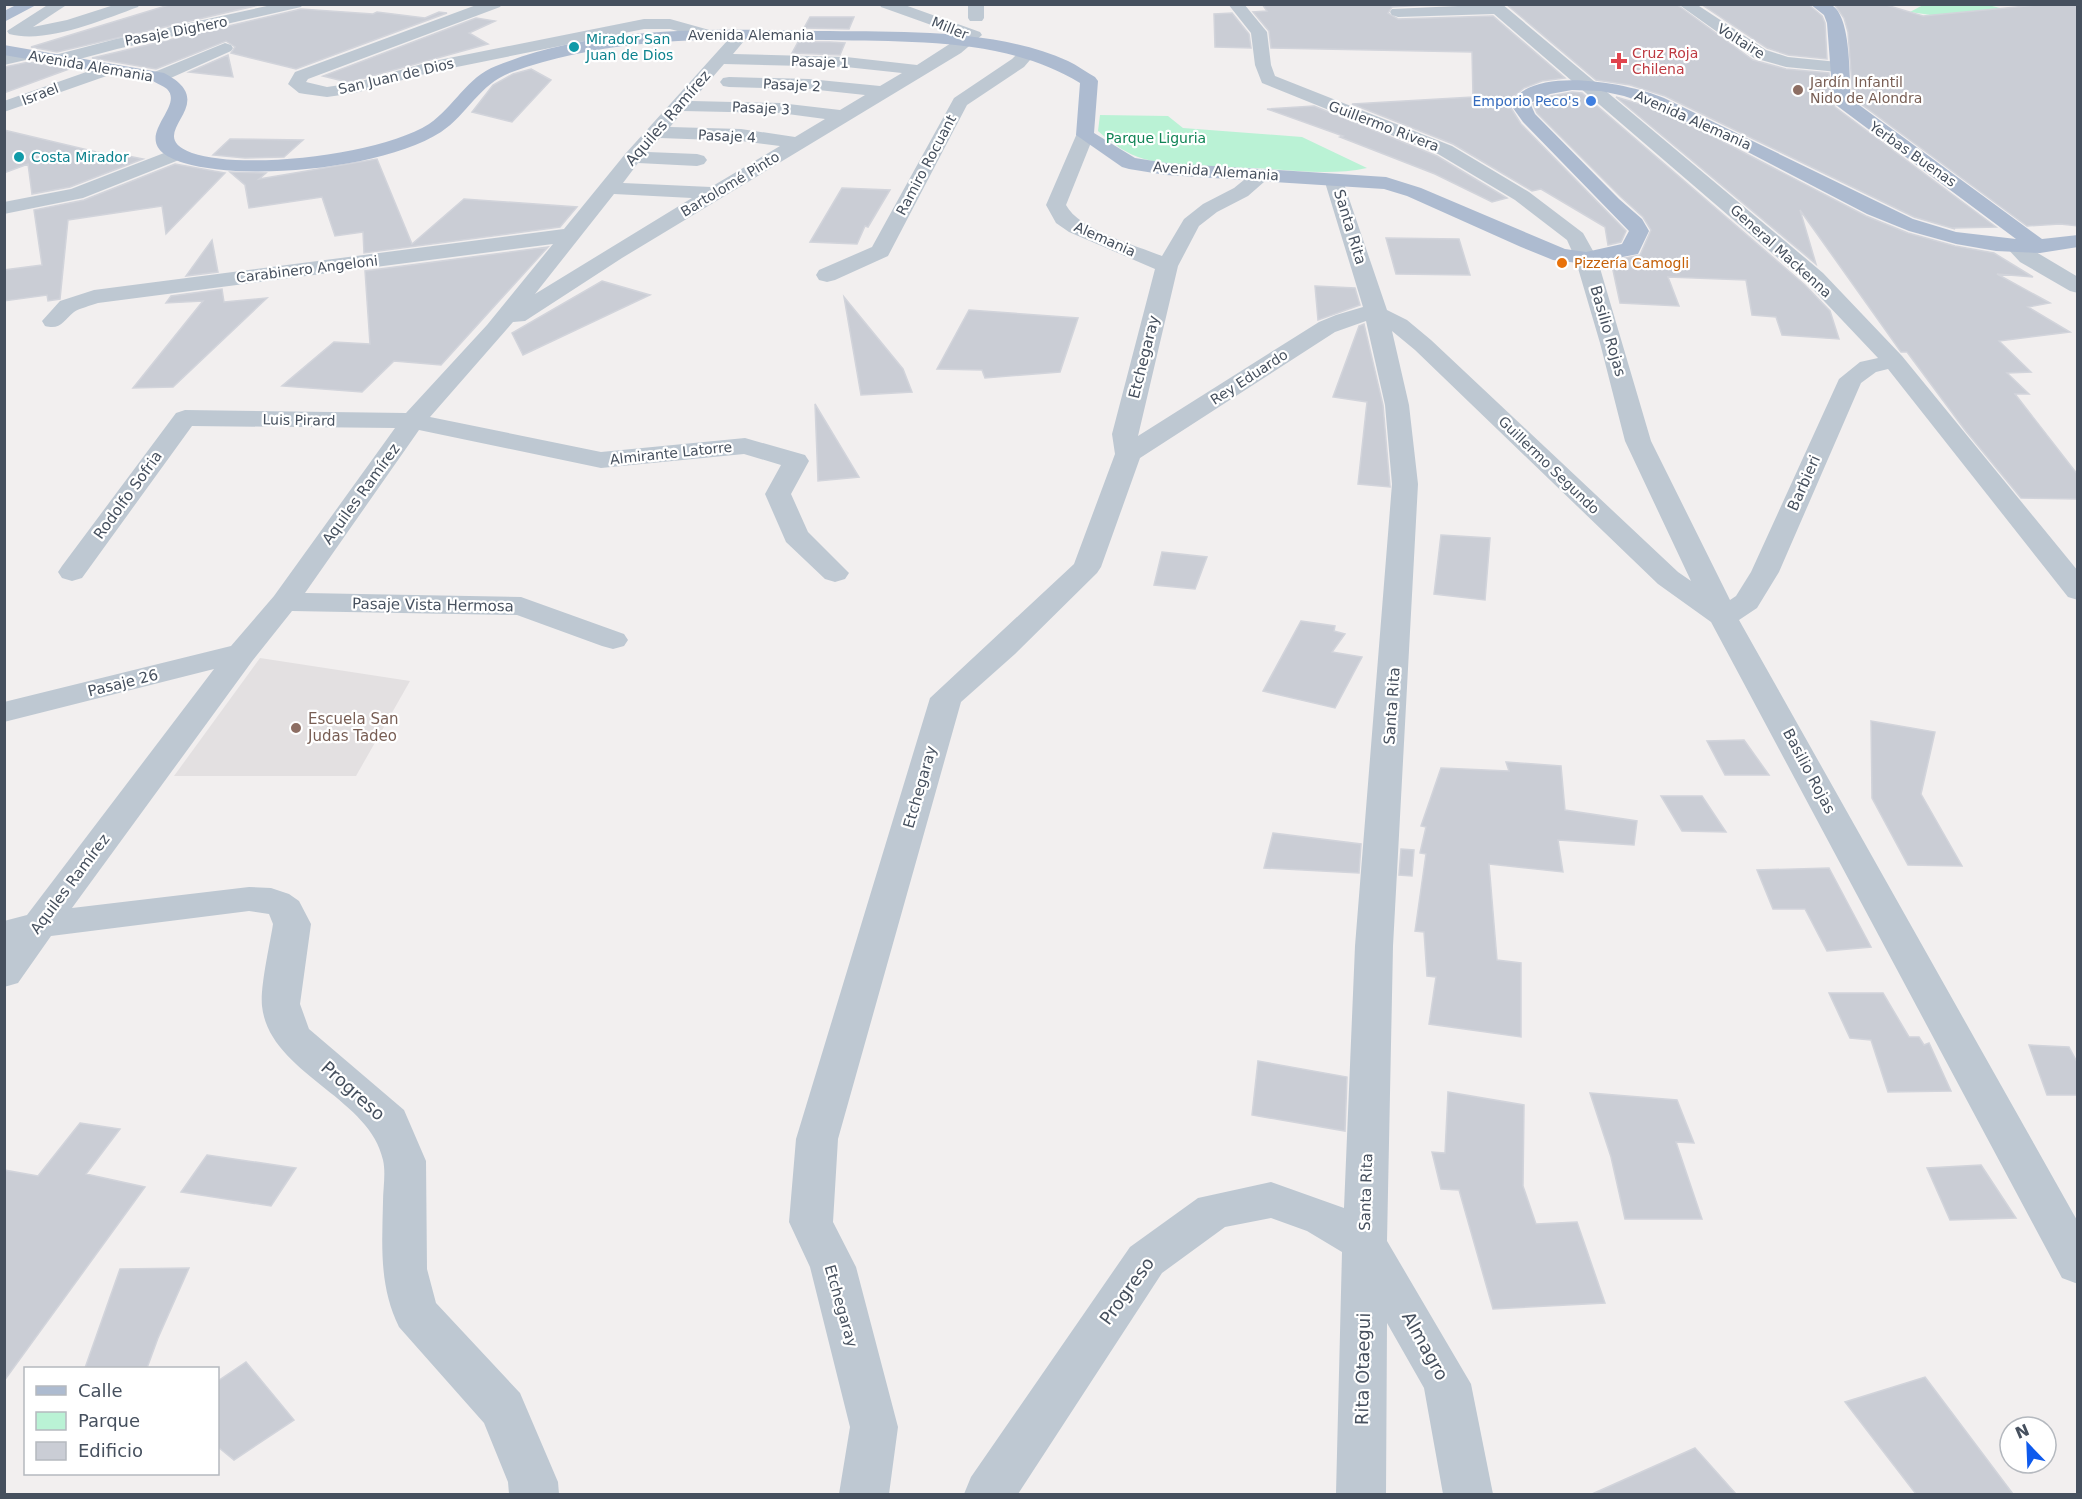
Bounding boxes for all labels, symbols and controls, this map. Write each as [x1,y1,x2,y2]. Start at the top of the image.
street label: Pasaje Dighero [123,13,229,49]
street label: Miller [929,13,971,43]
street label: Voltaire [1714,20,1768,62]
street label: Avenida Alemania [688,27,814,43]
place label: Mirador San Juan de Dios [585,31,673,63]
marker: Mirador San Juan de Dios [567,40,581,54]
place label: Cruz Roja Chilena [1632,45,1698,77]
street label: Avenida Alemania [28,47,154,85]
marker: Cruz Roja Chilena [1610,52,1628,70]
street label: Pasaje 1 [791,53,849,71]
street label: San Juan de Dios [337,55,455,97]
street label: Aquiles Ramírez [622,67,714,169]
place label: Jardín Infantil Nido de Alondra [1809,74,1922,106]
street label: Pasaje 2 [763,75,821,95]
street label: Israel [19,80,61,108]
marker: Jardín Infantil Nido de Alondra [1791,83,1805,97]
street label: Avenida Alemania [1632,87,1754,153]
place label: Emporio Peco's [1472,93,1579,109]
marker: Emporio Peco's [1584,94,1598,108]
street label: Pasaje 3 [732,98,790,118]
street label: Guillermo Rivera [1327,98,1441,154]
street label: Ramiro Rocuant [893,112,959,218]
street label: Yerbas Buenas [1866,118,1959,190]
street label: Pasaje 4 [698,126,757,146]
park label: Parque Liguria [1106,130,1206,146]
street label: Bartolomé Pinto [678,148,782,220]
place label: Costa Mirador [31,149,129,165]
marker: Costa Mirador [12,150,26,164]
street label: Avenida Alemania [1153,159,1279,183]
street label: Santa Rita [1330,187,1370,267]
street label: General Mackenna [1727,201,1835,301]
street label: Alemania [1072,218,1138,260]
street label: Carabinero Angeloni [235,252,379,286]
place label: Pizzería Camogli [1574,255,1689,271]
marker: Pizzería Camogli [1555,256,1569,270]
street label: Basilio Rojas [1586,283,1630,379]
street label: Etchegaray [1125,313,1163,401]
street label: Rey Eduardo [1207,346,1291,408]
street label: Luis Pirard [262,411,336,429]
street label: Guillermo Segundo [1495,413,1603,517]
street label: Almirante Latorre [609,439,733,467]
street label: Aquiles Ramírez [318,440,404,548]
street label: Rodolfo Sofria [90,447,166,543]
street label: Barbieri [1784,452,1824,514]
street label: Pasaje Vista Hermosa [352,595,514,615]
street label: Pasaje 26 [86,666,160,700]
street label: Santa Rita [1380,667,1404,745]
place label: Escuela San Judas Tadeo [307,710,399,745]
marker: Escuela San Judas Tadeo [289,721,303,735]
street label: Basilio Rojas [1779,725,1839,817]
street label: Etchegaray [900,743,940,830]
street label: Aquiles Ramírez [27,830,113,937]
street label: Progreso [317,1057,390,1125]
street label: Santa Rita [1356,1153,1376,1231]
street label: Progreso [1095,1253,1158,1329]
street label: Etchegaray [821,1263,861,1350]
street label: Almagro [1398,1308,1453,1384]
street label: Rita Otaegui [1351,1313,1374,1425]
legend [24,1367,219,1475]
text: Calle [78,1380,123,1401]
text: Parque [78,1410,140,1431]
north arrow [1998,1415,2058,1475]
text: N [2012,1420,2032,1443]
text: Edificio [78,1440,143,1461]

